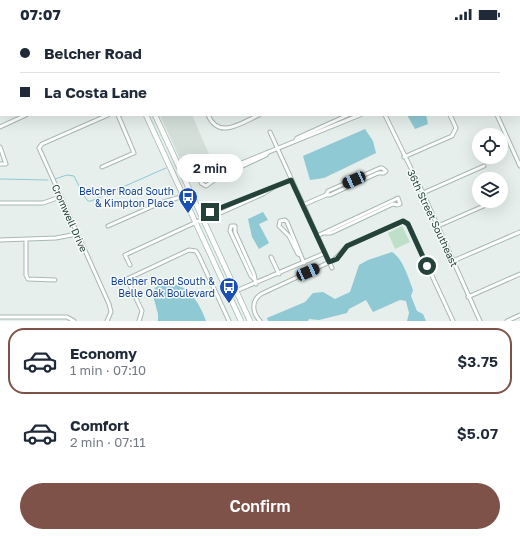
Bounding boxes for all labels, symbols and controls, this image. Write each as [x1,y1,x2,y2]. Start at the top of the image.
text: 07:07 [20,5,61,23]
text: Belcher Road [44,44,142,62]
text: La Costa Lane [44,83,147,101]
map controls [472,128,508,208]
button: locate [472,128,508,164]
callout: 2 min [177,154,243,182]
text: 2 min [193,160,227,176]
street label: 36th Street Southeast [405,167,461,269]
car [341,170,367,190]
button: layers [472,172,508,208]
street label: Cromwell Drive [50,182,90,254]
place label: Belcher Road South & Kimpton Place [79,185,174,209]
bus stop icon: Belcher Road South & Kimpton Place [177,186,199,214]
route end [201,203,219,221]
route start [418,257,436,275]
car [295,262,321,282]
place label: Belcher Road South & Belle Oak Boulevard [111,275,215,299]
bus stop icon: Belcher Road South & Belle Oak Boulevard [218,276,240,304]
icon: car [22,343,58,379]
text: Economy [70,344,137,362]
text: $3.75 [457,352,498,370]
text: 1 min · 07:10 [70,362,146,378]
icon: car [22,415,58,451]
text: Comfort [70,416,129,434]
text: $5.07 [457,424,498,442]
text: 2 min · 07:11 [70,434,146,450]
button: Confirm [20,483,500,529]

